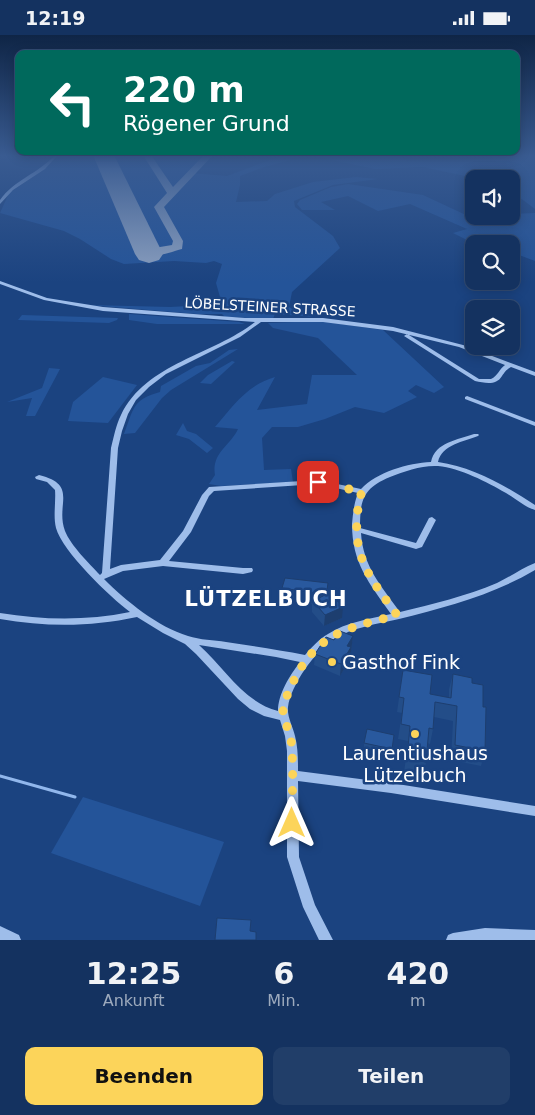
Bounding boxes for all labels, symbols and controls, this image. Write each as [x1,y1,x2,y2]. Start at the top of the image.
text: 12:19 [25,7,85,29]
icon: left [40,70,105,135]
text: 220 m [123,70,245,110]
text: Rögener Grund [123,111,290,136]
map controls [465,170,520,355]
button: sound [465,170,520,225]
button: search [465,235,520,290]
street label: LÖBELSTEINER STRASSE [184,294,356,319]
button: layers [465,300,520,355]
pin [297,461,339,503]
icon: arrive [304,468,332,496]
district label: LÜTZELBUCH [184,586,348,611]
place label: Gasthof Fink [342,651,460,673]
marker: Gasthof Fink [326,656,338,668]
marker: Laurentiushaus Lützelbuch [409,728,421,740]
place label: Laurentiushaus Lützelbuch [342,742,488,786]
position arrow [265,796,317,848]
text: 12:25 [86,956,181,991]
text: 6 [273,956,294,991]
text: 420 [387,956,449,991]
text: Ankunft [103,991,164,1010]
text: Min. [267,991,301,1010]
text: m [410,991,426,1010]
button: Beenden [25,1047,263,1105]
button: Teilen [273,1047,510,1105]

